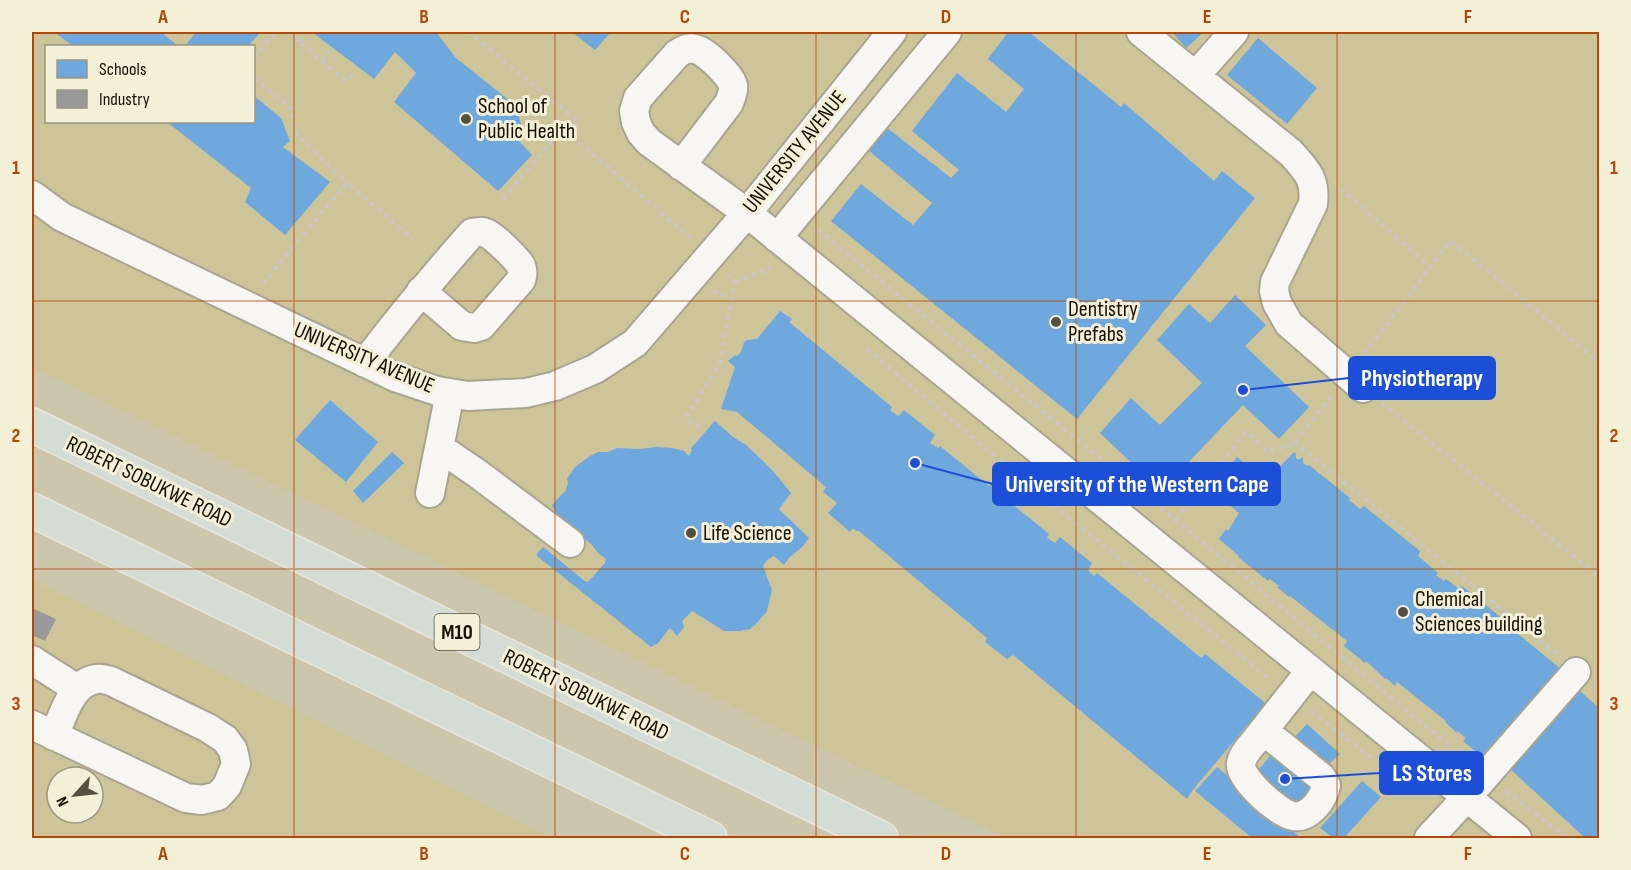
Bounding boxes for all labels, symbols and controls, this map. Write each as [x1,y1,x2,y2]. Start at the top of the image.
text: A [157,5,168,29]
text: B [419,5,429,29]
text: C [680,5,690,29]
text: D [941,5,951,29]
text: E [1203,5,1211,29]
text: F [1464,5,1472,29]
legend [45,45,255,123]
text: Schools [99,59,146,80]
street label: UNIVERSITY AVENUE [737,85,853,219]
text: Industry [99,89,150,110]
place label: School of Public Health [478,93,575,145]
marker: School of Public Health [459,112,473,126]
text: 1 [12,156,20,180]
text: 1 [1610,156,1618,180]
place label: Dentistry Prefabs [1068,296,1138,348]
marker: Dentistry Prefabs [1049,315,1063,329]
street label: UNIVERSITY AVENUE [290,316,438,400]
callout: Physiotherapy [1349,357,1495,399]
text: Physiotherapy [1361,364,1483,393]
text: 2 [12,424,20,448]
text: 2 [1610,424,1618,448]
street label: ROBERT SOBUKWE ROAD [62,430,236,534]
callout: University of the Western Cape [993,463,1280,505]
text: University of the Western Cape [1005,470,1269,499]
place label: Life Science [703,520,792,547]
marker: Life Science [684,526,698,540]
place label: Chemical Sciences building [1415,586,1543,638]
marker: Chemical Sciences building [1396,605,1410,619]
road number: M10 [434,614,480,650]
street label: ROBERT SOBUKWE ROAD [499,643,673,747]
text: 3 [12,692,21,716]
text: 3 [1610,692,1619,716]
callout: LS Stores [1380,752,1483,794]
text: LS Stores [1392,759,1472,788]
north arrow [45,765,105,825]
text: N [53,793,73,809]
text: A [157,842,168,866]
text: B [419,842,429,866]
text: C [680,842,690,866]
text: D [941,842,951,866]
text: E [1203,842,1211,866]
text: F [1464,842,1472,866]

